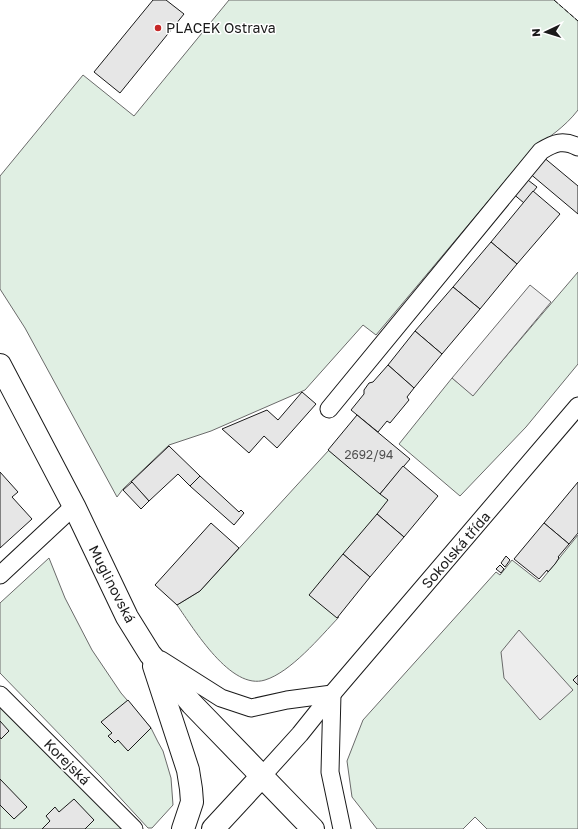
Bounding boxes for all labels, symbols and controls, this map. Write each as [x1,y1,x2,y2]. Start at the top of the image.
north arrow [526,12,566,52]
place label: PLACEK Ostrava [166,19,276,36]
marker: PLACEK Ostrava [153,23,163,33]
text: N [529,28,542,37]
house number: 2692/94 [345,447,393,462]
street label: Sokolská třída [418,508,493,591]
street label: Muglinovská [86,542,139,626]
street label: Korejská [41,735,94,788]

